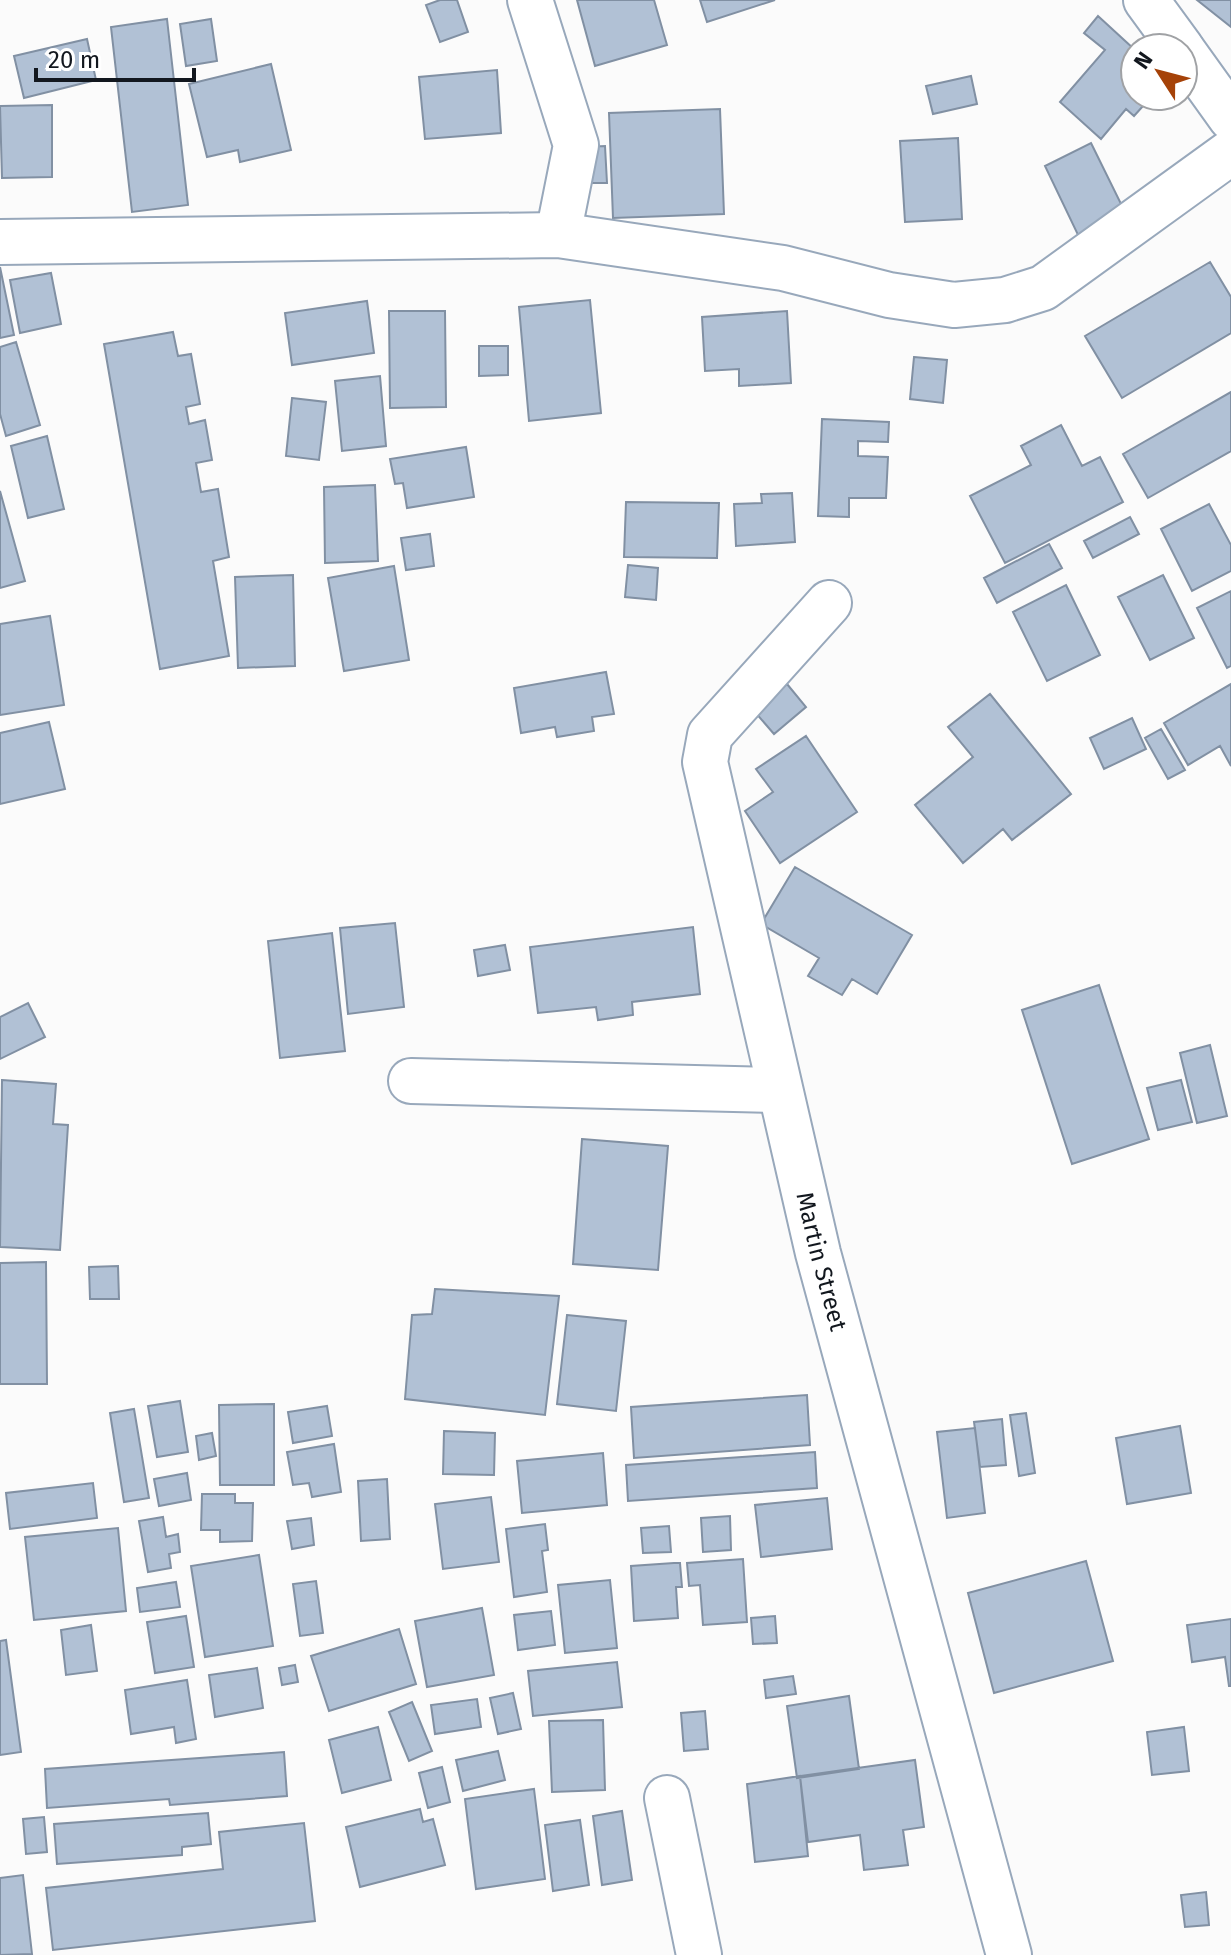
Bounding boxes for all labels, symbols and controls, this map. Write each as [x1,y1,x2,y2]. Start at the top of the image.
scale bar [36,32,194,82]
north arrow [1119,32,1199,112]
text: 20 m [48,46,100,74]
text: N [1128,47,1158,74]
street label: Martin Street [790,1189,853,1334]

